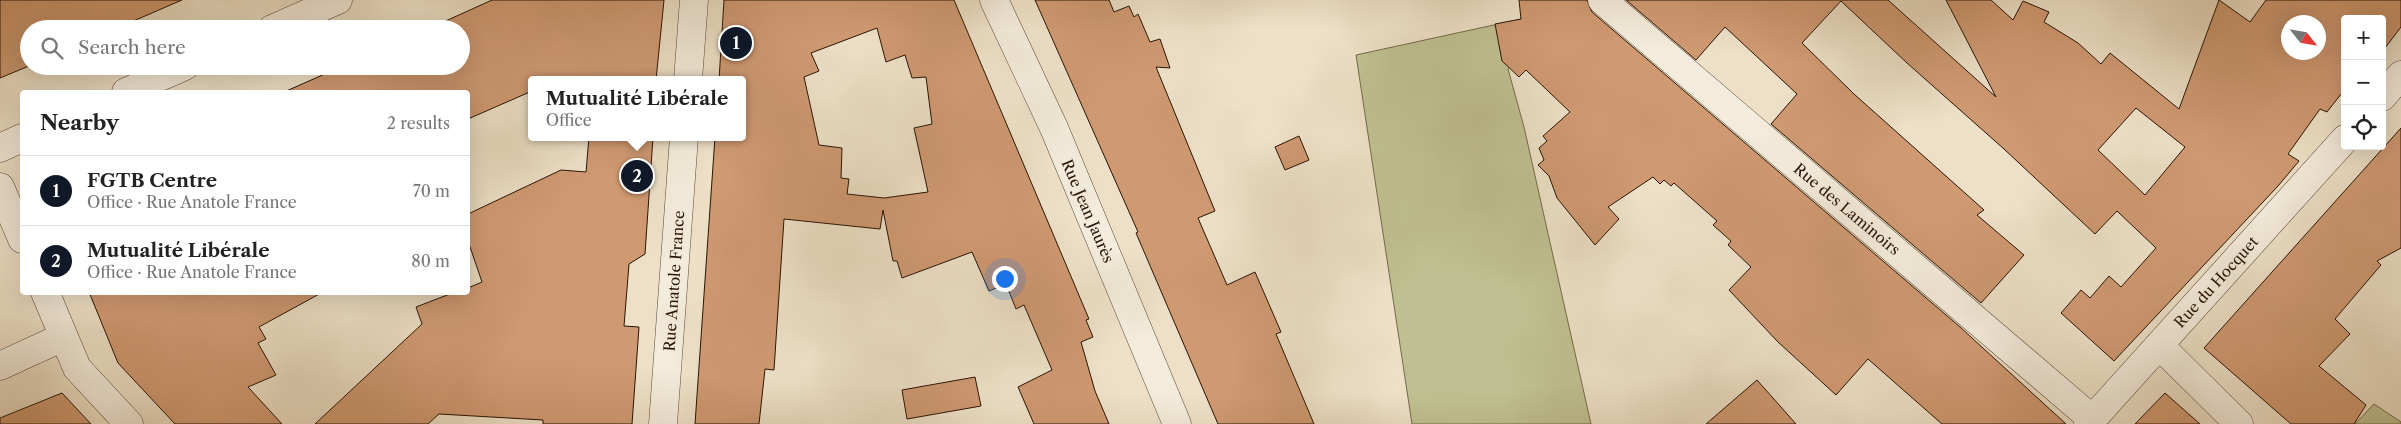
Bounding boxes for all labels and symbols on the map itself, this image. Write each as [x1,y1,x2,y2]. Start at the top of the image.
north arrow [2281,15,2326,60]
pin: 1 [720,24,752,62]
street label: Rue Jean Jaurès [1058,156,1118,266]
pin: 2 [621,157,653,195]
street label: Rue des Laminoirs [1790,159,1904,259]
street label: Rue Anatole France [660,210,688,352]
street label: Rue du Hocquet [2170,232,2263,332]
your location [992,266,1018,292]

